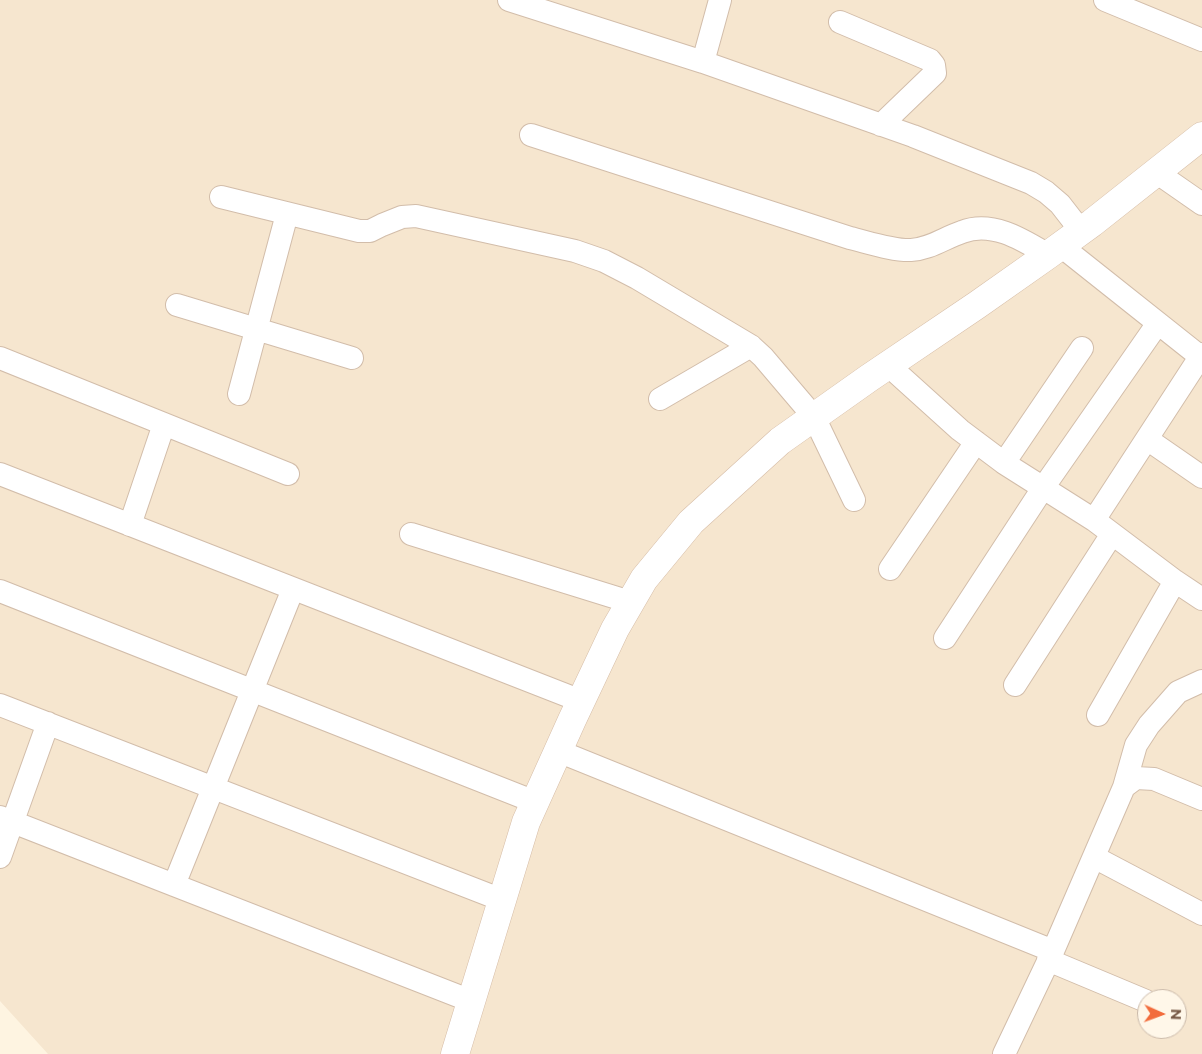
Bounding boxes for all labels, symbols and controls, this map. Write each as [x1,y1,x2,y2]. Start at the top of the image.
north arrow [1137,989,1187,1039]
text: N [1167,1009,1185,1020]

